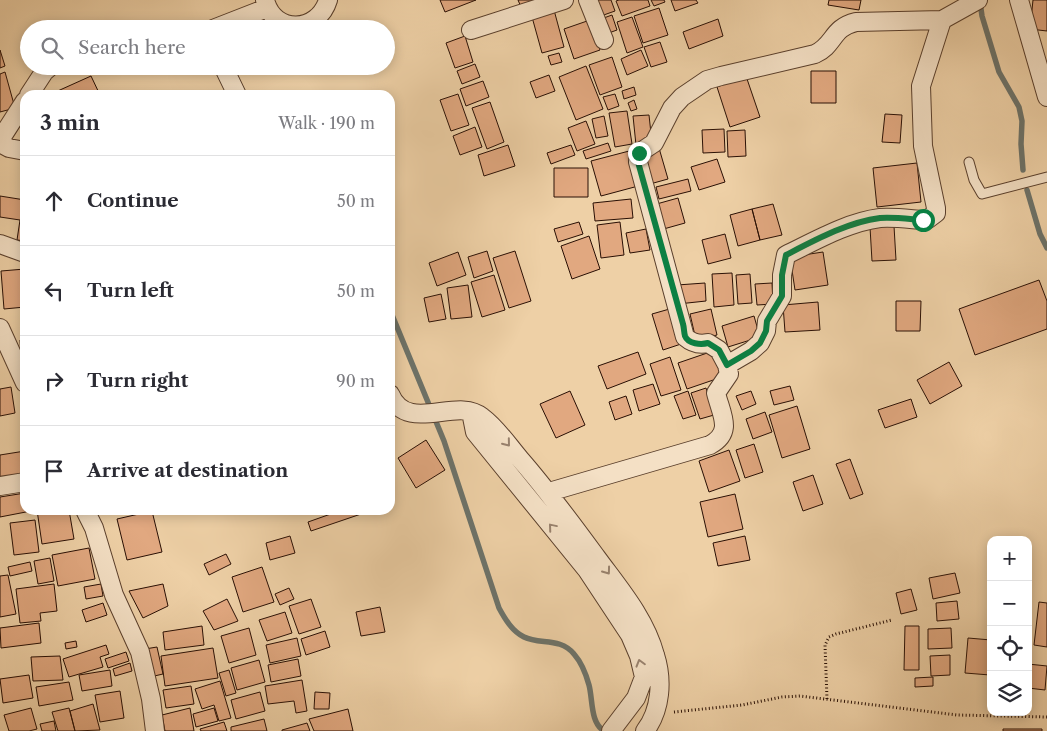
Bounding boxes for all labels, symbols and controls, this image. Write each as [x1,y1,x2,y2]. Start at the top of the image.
search box [20,20,395,75]
icon: search [38,34,66,62]
text: Search here [78,36,186,59]
text: 3 min [40,110,100,135]
text: Walk · 190 m [278,113,375,133]
route end [628,142,651,165]
icon: ahead [40,187,68,215]
text: Continue [87,189,179,212]
text: 50 m [337,191,375,211]
route start [912,209,935,232]
icon: left [40,277,68,305]
text: Turn left [87,279,174,302]
text: 50 m [337,281,375,301]
icon: right [40,367,68,395]
text: Turn right [87,369,188,392]
text: 90 m [336,371,375,391]
one-way arrow [502,437,510,446]
icon: arrive [40,457,68,485]
text: Arrive at destination [87,459,288,482]
one-way arrow [549,524,558,533]
map controls [987,536,1032,716]
button: + [987,536,1032,581]
one-way arrow [601,565,610,575]
button: − [987,581,1032,626]
button: locate [987,626,1032,671]
one-way arrow [636,659,646,667]
button: layers [987,671,1032,716]

